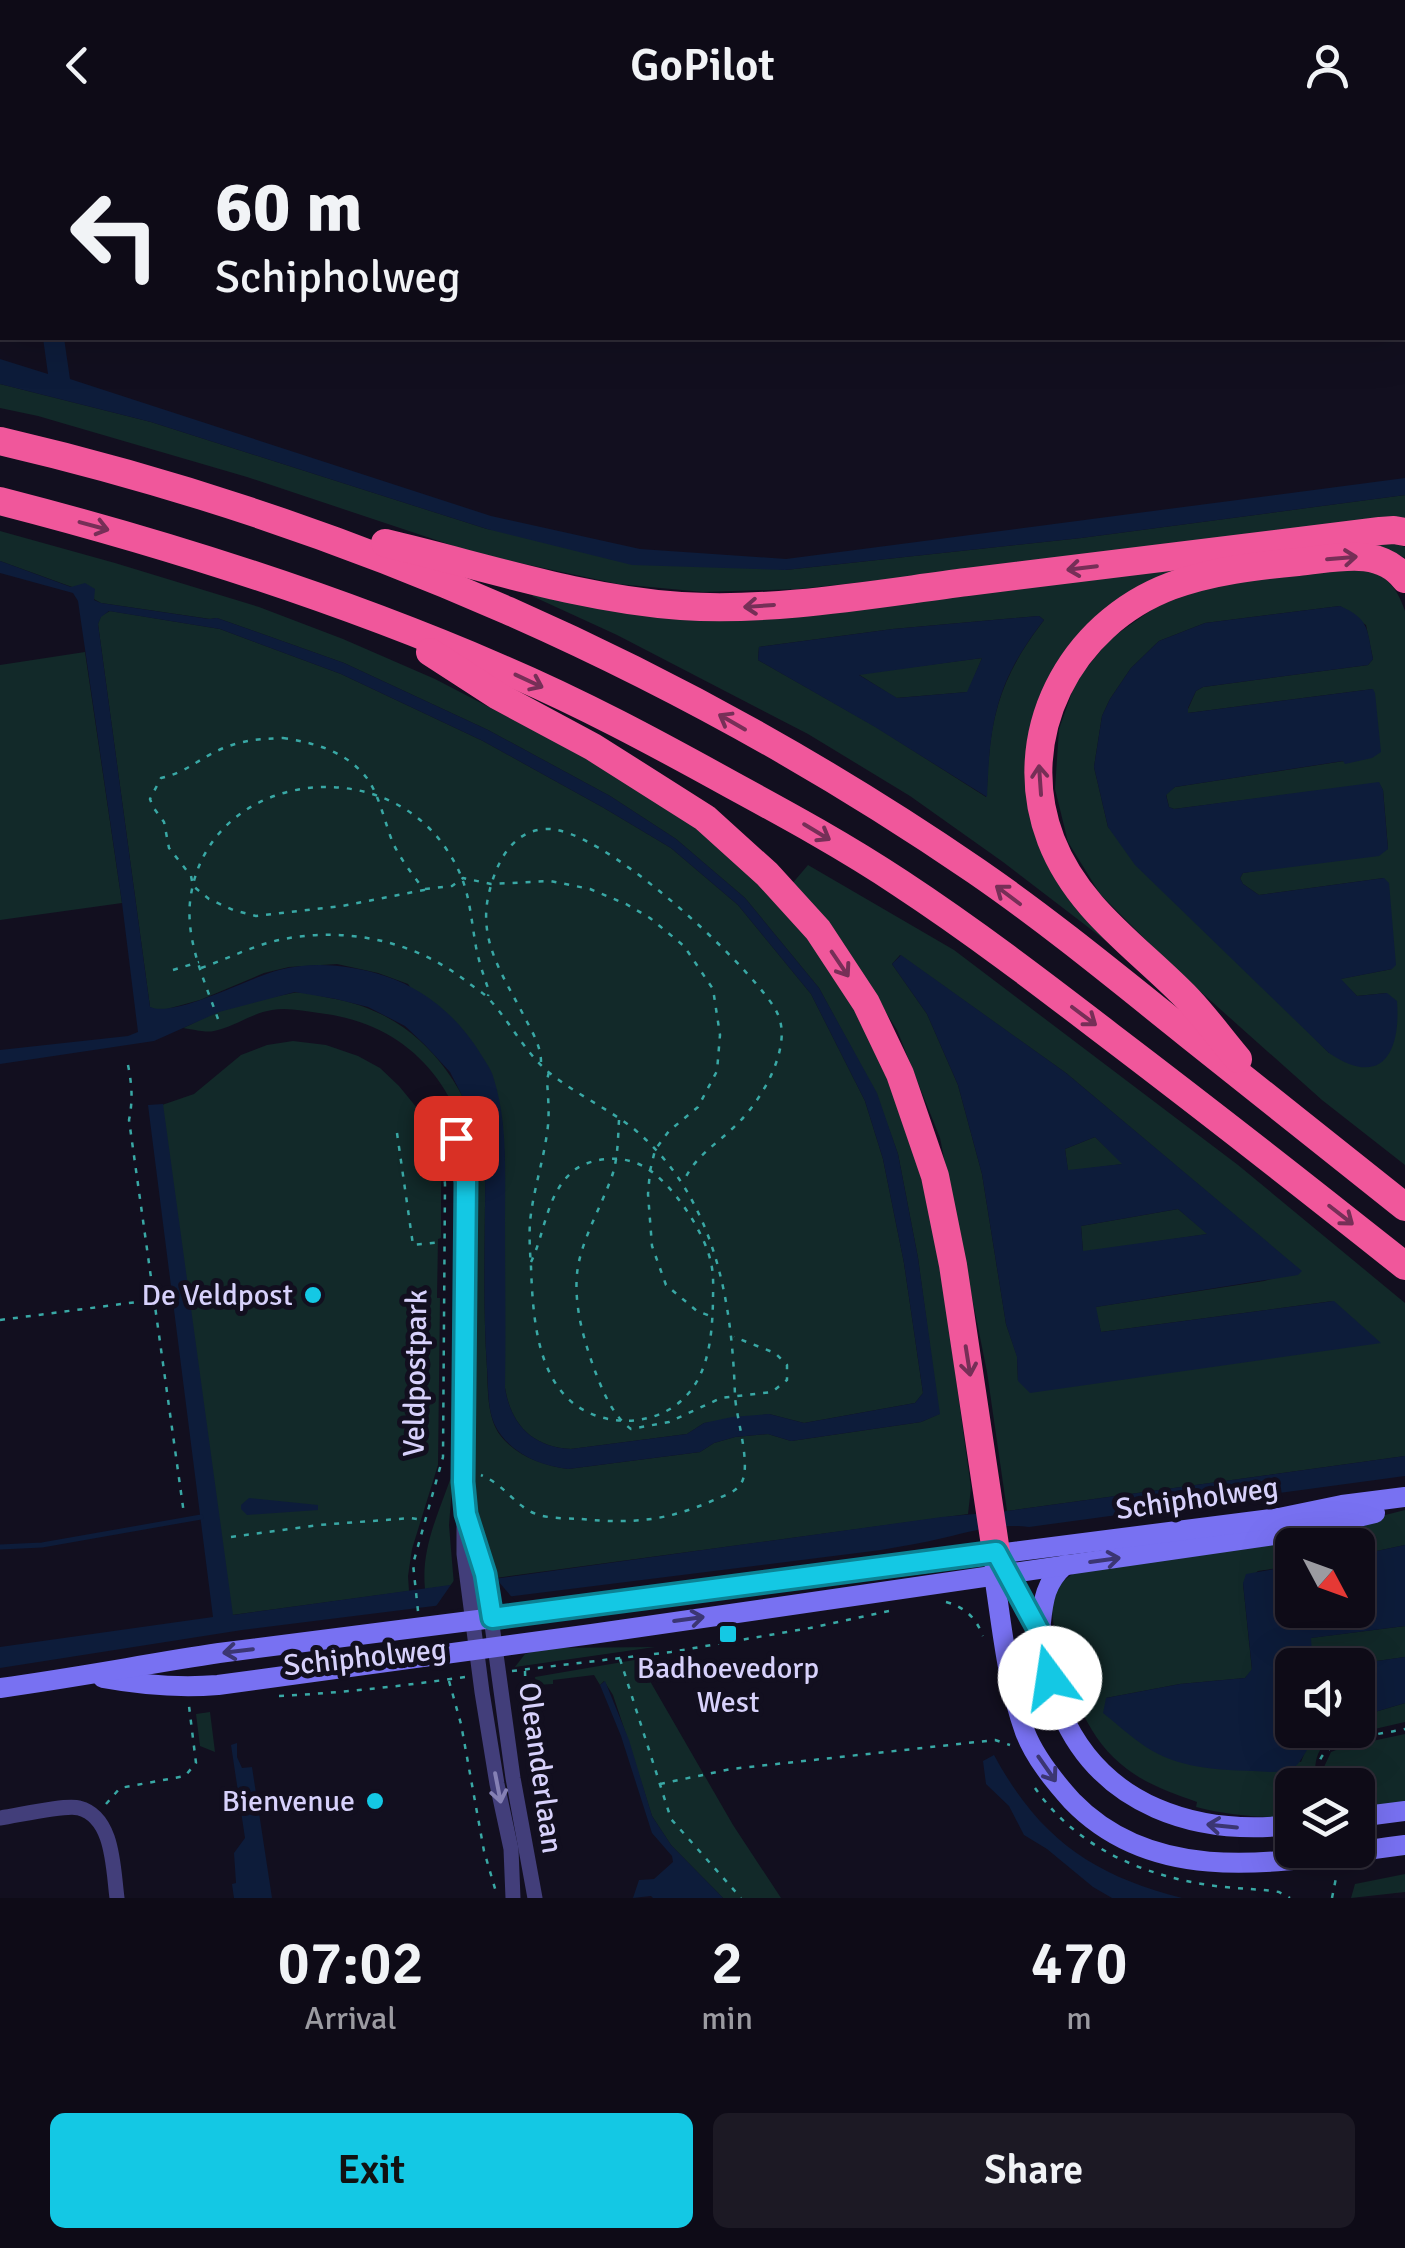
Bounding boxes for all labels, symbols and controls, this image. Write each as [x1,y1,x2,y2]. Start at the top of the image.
icon: back [50,38,105,93]
text: GoPilot [630,38,775,93]
icon: person [1300,38,1355,93]
text: 60 m [215,164,363,250]
icon: left [50,170,180,300]
text: Schipholweg [215,250,461,305]
one-way arrow [78,517,109,536]
one-way arrow [1325,548,1358,567]
one-way arrow [1066,559,1098,578]
one-way arrow [743,596,775,615]
one-way arrow [513,673,543,692]
one-way arrow [719,712,747,732]
one-way arrow [1030,764,1049,796]
one-way arrow [802,822,830,842]
one-way arrow [994,884,1022,905]
one-way arrow [830,949,851,978]
one-way arrow [1070,1005,1097,1026]
pin [414,1096,499,1181]
icon: arrive [429,1111,484,1166]
one-way arrow [1327,1204,1354,1225]
place label: De Veldpost [142,1277,293,1314]
marker: De Veldpost [302,1284,324,1306]
street label: Veldpostpark [396,1289,435,1457]
one-way arrow [959,1344,978,1377]
street label: Schipholweg [1113,1469,1281,1528]
north arrow [1275,1528,1375,1628]
map controls [1275,1528,1375,1868]
one-way arrow [1088,1550,1121,1568]
one-way arrow [672,1610,704,1628]
marker: Badhoevedorp West [717,1623,739,1645]
position arrow [998,1626,1102,1730]
street label: Schipholweg [282,1631,448,1684]
one-way arrow [223,1642,255,1661]
button: sound [1275,1648,1375,1748]
place label: Badhoevedorp West [637,1650,819,1721]
street label: Oleanderlaan [510,1680,571,1856]
one-way arrow [1036,1754,1057,1782]
button: layers [1275,1768,1375,1868]
one-way arrow [489,1771,508,1804]
place label: Bienvenue [222,1783,355,1820]
marker: Bienvenue [364,1790,386,1812]
one-way arrow [1207,1817,1239,1836]
text: 07:02 [277,1927,424,2001]
text: 2 [711,1927,743,2001]
text: 470 [1030,1927,1128,2001]
text: Arrival [305,1999,397,2038]
text: min [701,1999,753,2038]
text: m [1066,1999,1092,2038]
button: Exit [50,2113,693,2228]
button: Share [713,2113,1355,2228]

